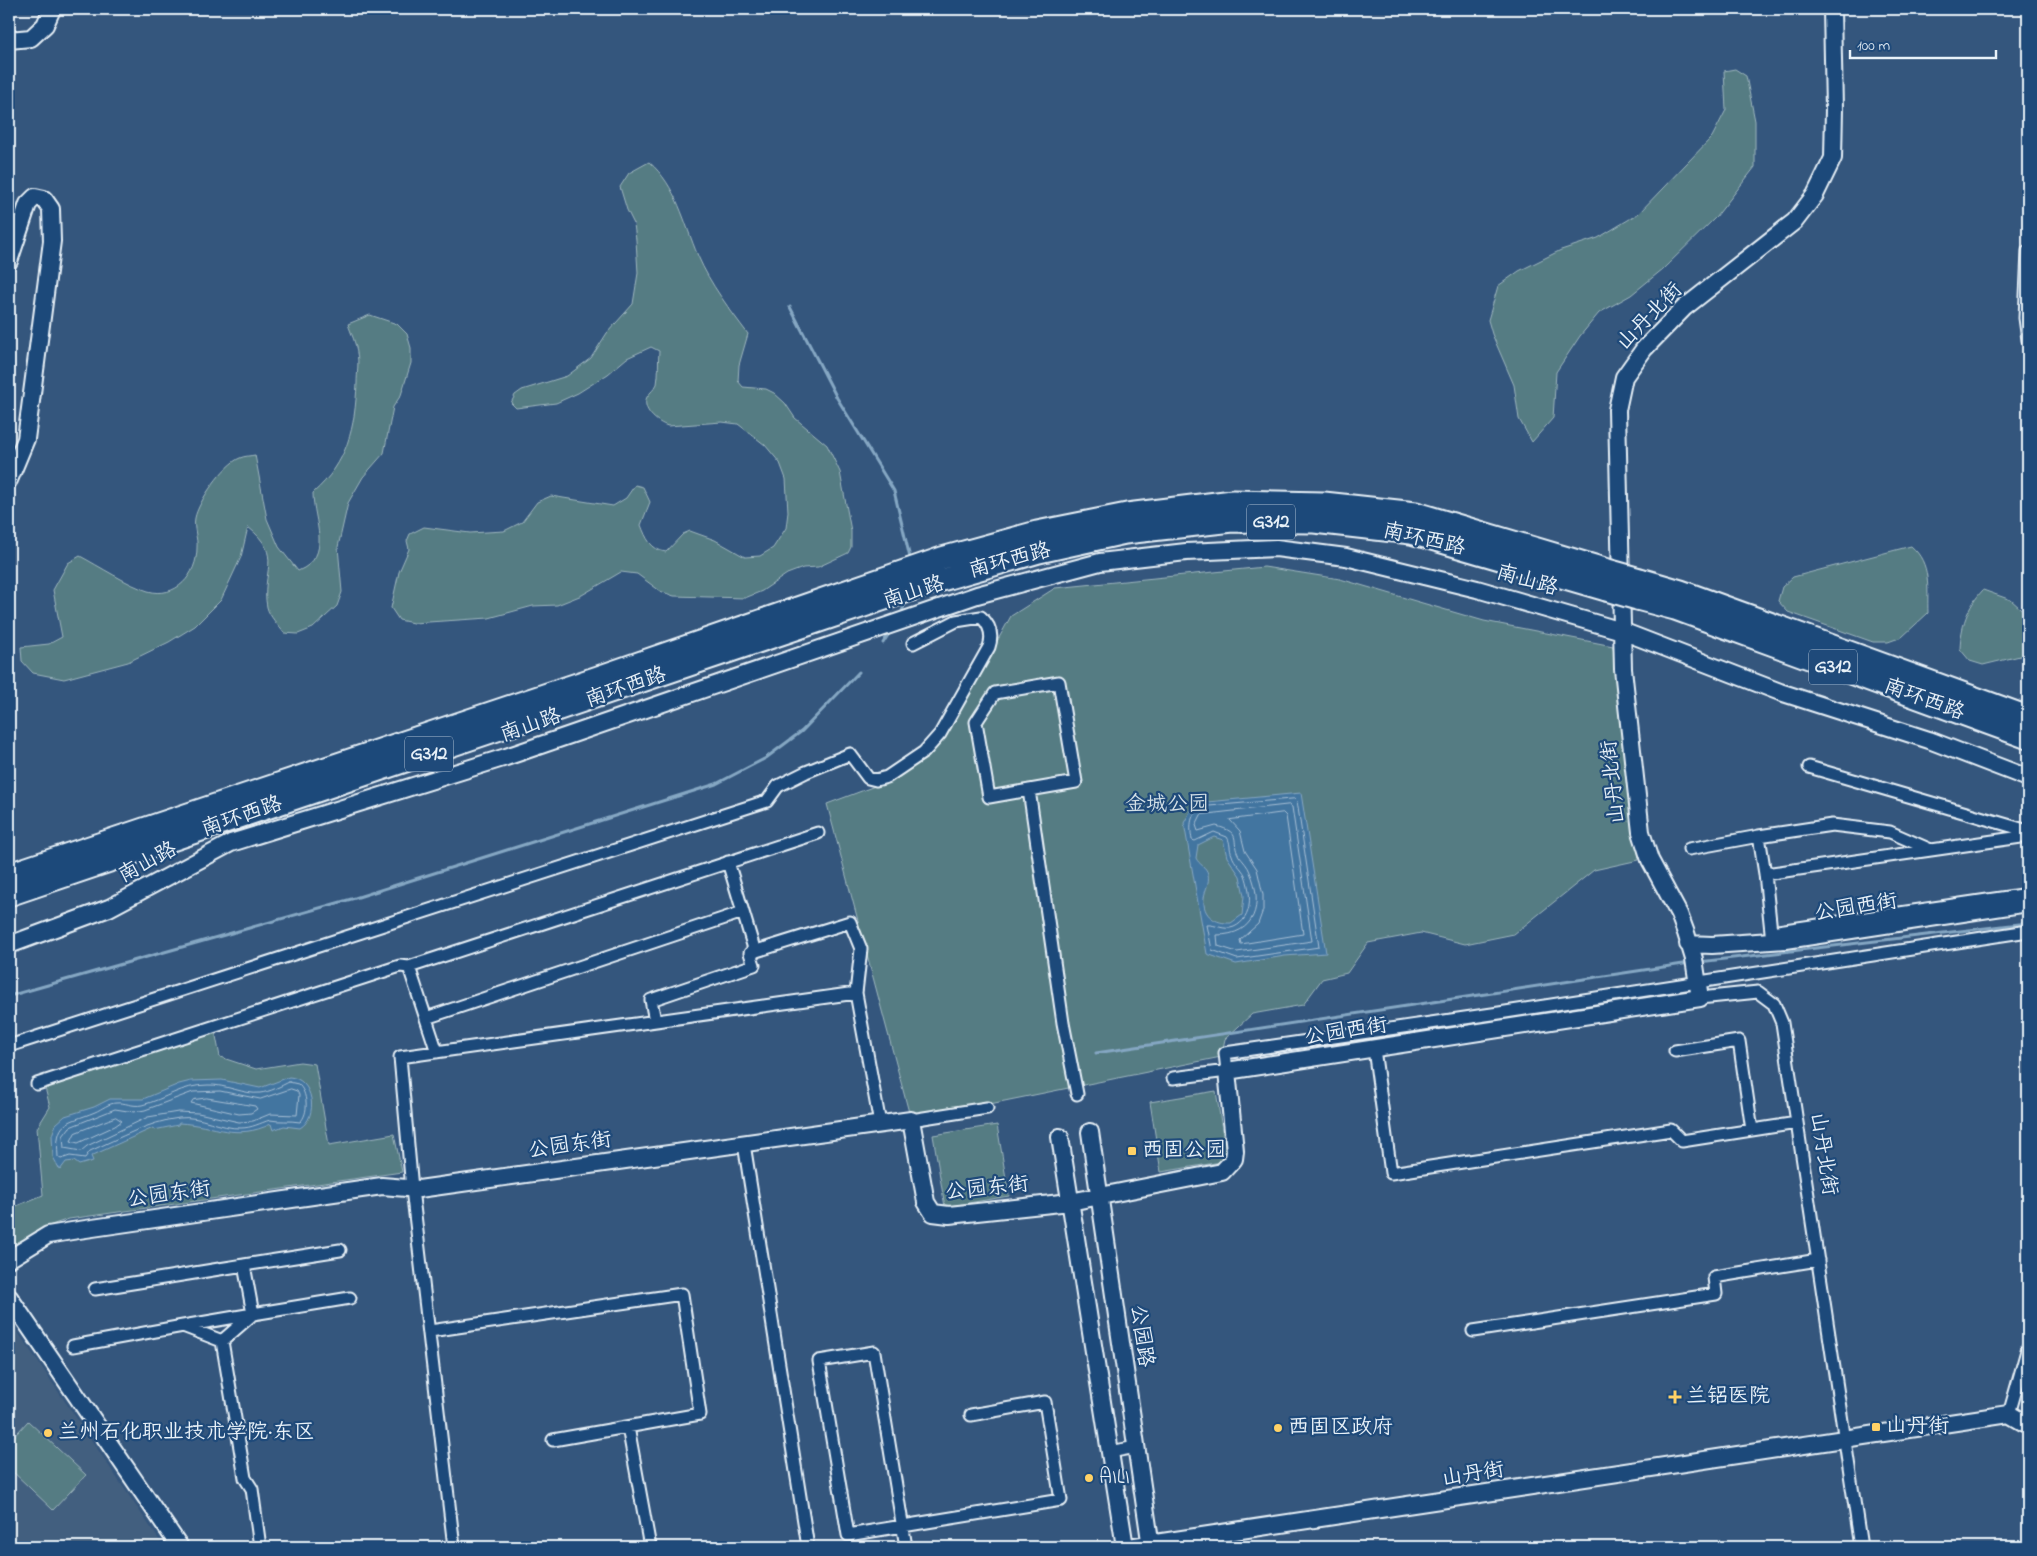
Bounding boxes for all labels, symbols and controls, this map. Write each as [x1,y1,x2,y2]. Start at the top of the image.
scale bar [1850,28,1996,60]
text: 100 m [1857,35,1890,57]
street label: 山丹北街 [1610,276,1690,358]
road number: G312 [1247,504,1295,540]
street label: 南环西路 [1380,516,1468,564]
street label: 南环西路 [966,536,1054,586]
street label: 南山路 [1493,558,1561,604]
street label: 南山路 [879,569,949,617]
road number: G312 [1809,650,1857,684]
street label: 南环西路 [581,660,671,716]
street label: 南环西路 [1879,672,1969,728]
street label: 南山路 [496,702,566,750]
road number: G312 [405,736,453,772]
street label: 山丹北街 [1595,739,1633,825]
street label: 南环西路 [197,789,287,845]
park label: 金城公园 [1125,790,1209,820]
street label: 南山路 [113,835,183,891]
street label: 公园西街 [1812,887,1900,929]
street label: 公园西街 [1302,1011,1390,1053]
street label: 山丹北街 [1802,1110,1844,1198]
street label: 公园东街 [526,1125,614,1167]
place label: 西固公园 [1142,1136,1226,1166]
marker: 西固公园 [1126,1145,1138,1157]
street label: 公园东街 [944,1170,1030,1208]
street label: 公园东街 [125,1174,213,1216]
street label: 公园路 [1122,1303,1160,1369]
place label: 兰铝医院 [1686,1382,1770,1412]
marker: 兰铝医院 [1668,1390,1682,1404]
place label: 山丹街 [1886,1412,1949,1442]
place label: 西固区政府 [1288,1413,1393,1443]
place label: 兰州石化职业技术学院·东区 [58,1418,314,1448]
marker: 山丹街 [1870,1421,1882,1433]
marker: 西固区政府 [1272,1422,1284,1434]
marker: 兰州石化职业技术学院·东区 [42,1427,54,1439]
street label: 山丹街 [1440,1455,1506,1495]
place label: AILI [1099,1463,1130,1493]
marker: AILI [1083,1472,1095,1484]

